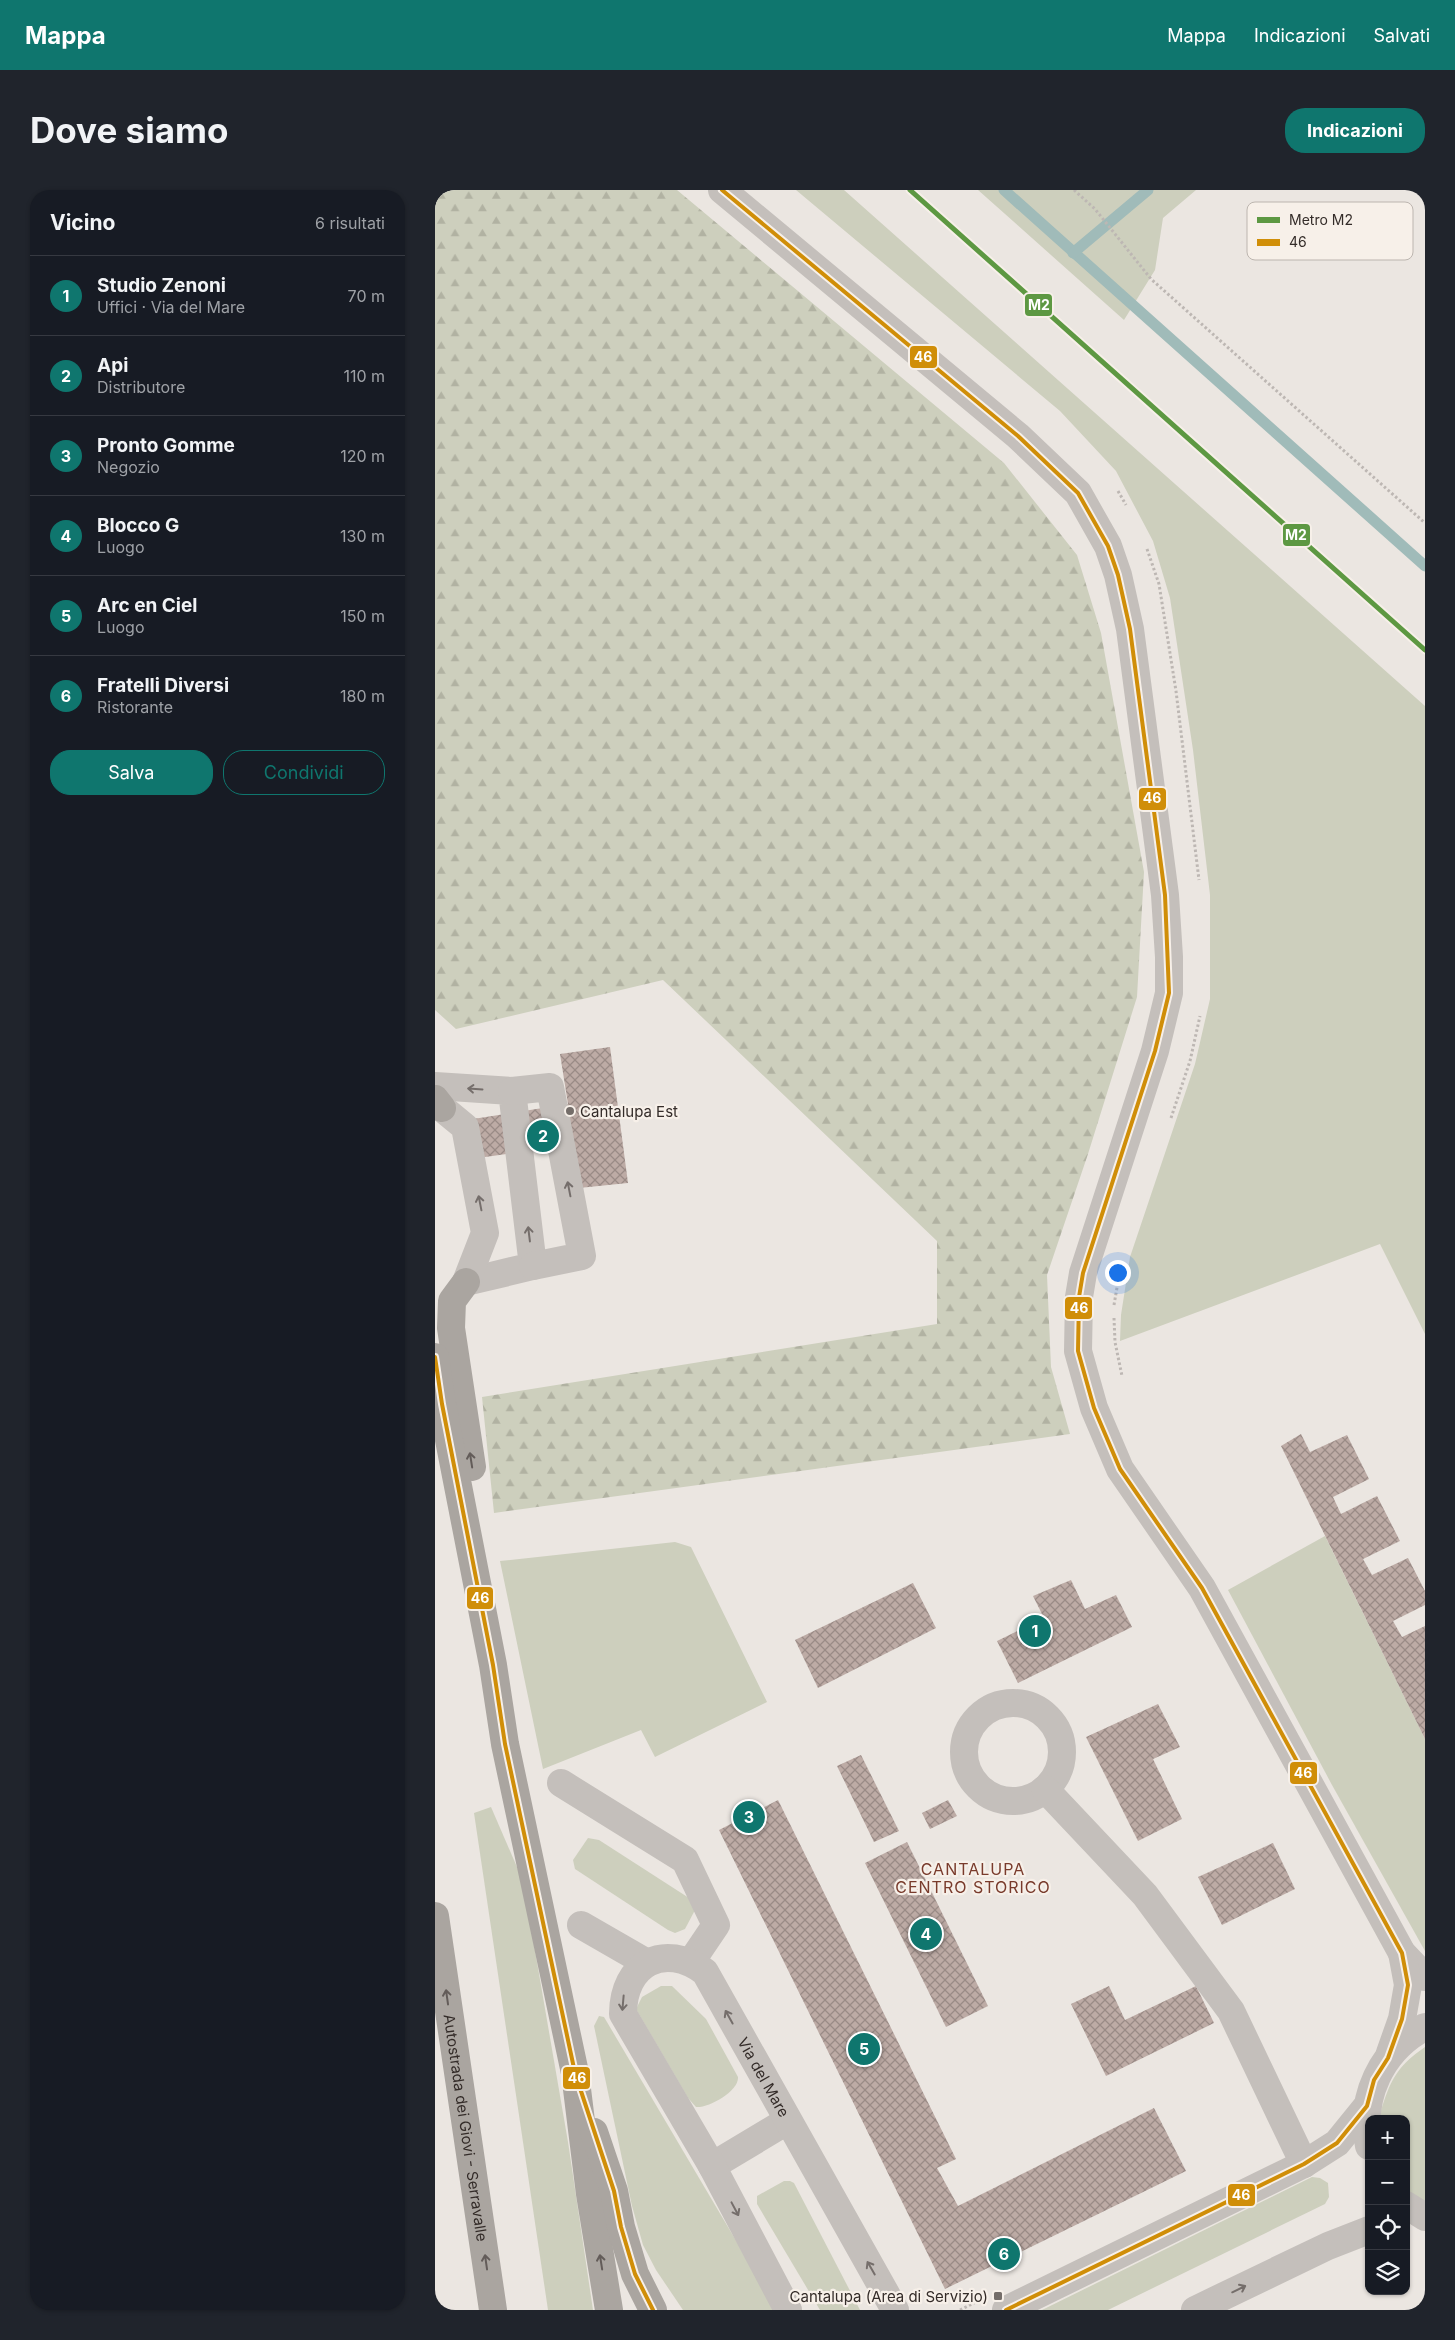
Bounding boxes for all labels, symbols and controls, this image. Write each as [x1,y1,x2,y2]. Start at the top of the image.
text: Mappa [25,21,106,50]
text: Mappa [1167,25,1226,46]
text: Indicazioni [1254,25,1346,46]
text: Salvati [1374,25,1430,46]
button: Indicazioni [1285,108,1425,153]
text: Dove siamo [30,109,228,151]
legend [1247,202,1413,260]
text: Vicino [50,210,115,235]
text: Metro M2 [1289,211,1353,228]
text: 6 risultati [315,213,385,233]
text: 46 [1289,233,1307,250]
text: Studio Zenoni [97,274,226,297]
text: 1 [63,286,69,306]
text: 70 m [348,286,385,306]
line badge: M2 [1024,293,1053,317]
text: M2 [1028,296,1050,313]
text: Uffici · Via del Mare [97,297,245,317]
line badge: 46 [909,345,938,369]
text: 46 [914,348,932,365]
text: Api [97,354,128,377]
text: 2 [61,366,71,386]
text: 110 m [343,366,385,386]
text: Distributore [97,377,185,397]
text: Pronto Gomme [97,434,235,457]
text: 3 [61,446,71,466]
text: 120 m [340,446,385,466]
text: Negozio [97,457,160,477]
text: Blocco G [97,514,179,537]
line badge: M2 [1282,523,1311,547]
text: 4 [61,526,71,546]
text: 130 m [340,526,385,546]
text: M2 [1285,526,1307,543]
text: Luogo [97,537,145,557]
text: Arc en Ciel [97,594,197,617]
text: 5 [61,606,71,626]
text: 150 m [340,606,385,626]
text: Luogo [97,617,145,637]
text: Fratelli Diversi [97,674,229,697]
text: 6 [61,686,71,706]
text: 180 m [340,686,385,706]
text: Ristorante [97,697,173,717]
button: Salva [50,750,213,795]
button: Condividi [223,750,385,795]
line badge: 46 [1138,787,1167,811]
text: 46 [1143,789,1161,806]
one-way arrow [468,1084,484,1094]
place label: Cantalupa Est [580,1102,678,1121]
marker: Cantalupa Est [564,1105,576,1117]
pin: 2 [527,1117,559,1155]
one-way arrow [564,1181,574,1197]
one-way arrow [474,1195,484,1211]
one-way arrow [524,1226,534,1242]
your location [1105,1260,1131,1286]
line badge: 46 [1064,1296,1093,1320]
text: 46 [1070,1299,1088,1316]
one-way arrow [466,1452,476,1468]
line badge: 46 [466,1586,494,1610]
text: 46 [471,1589,489,1606]
pin: 1 [1019,1612,1051,1650]
line badge: 46 [1289,1761,1318,1785]
text: 46 [1294,1764,1312,1781]
pin: 3 [733,1798,765,1836]
district label: CANTALUPA CENTRO STORICO [895,1859,1051,1897]
pin: 4 [910,1915,942,1953]
one-way arrow [442,1989,452,2005]
one-way arrow [619,1994,628,2010]
one-way arrow [724,2010,734,2025]
street label: Autostrada dei Giovi - Serravalle [440,2013,492,2243]
pin: 5 [848,2030,880,2068]
street label: Via del Mare [734,2034,794,2120]
line badge: 46 [562,2066,591,2090]
text: 46 [568,2069,586,2086]
map controls [1365,2115,1410,2295]
button: + [1365,2115,1410,2160]
button: − [1365,2160,1410,2205]
line badge: 46 [1227,2183,1256,2207]
text: 46 [1232,2186,1250,2203]
one-way arrow [731,2201,740,2216]
button: locate [1365,2205,1410,2250]
pin: 6 [988,2235,1020,2273]
button: layers [1365,2250,1410,2295]
one-way arrow [480,2254,490,2270]
one-way arrow [596,2254,606,2270]
one-way arrow [866,2260,876,2275]
one-way arrow [1231,2284,1246,2293]
place label: Cantalupa (Area di Servizio) [790,2287,988,2306]
marker: Cantalupa (Area di Servizio) [992,2290,1004,2302]

